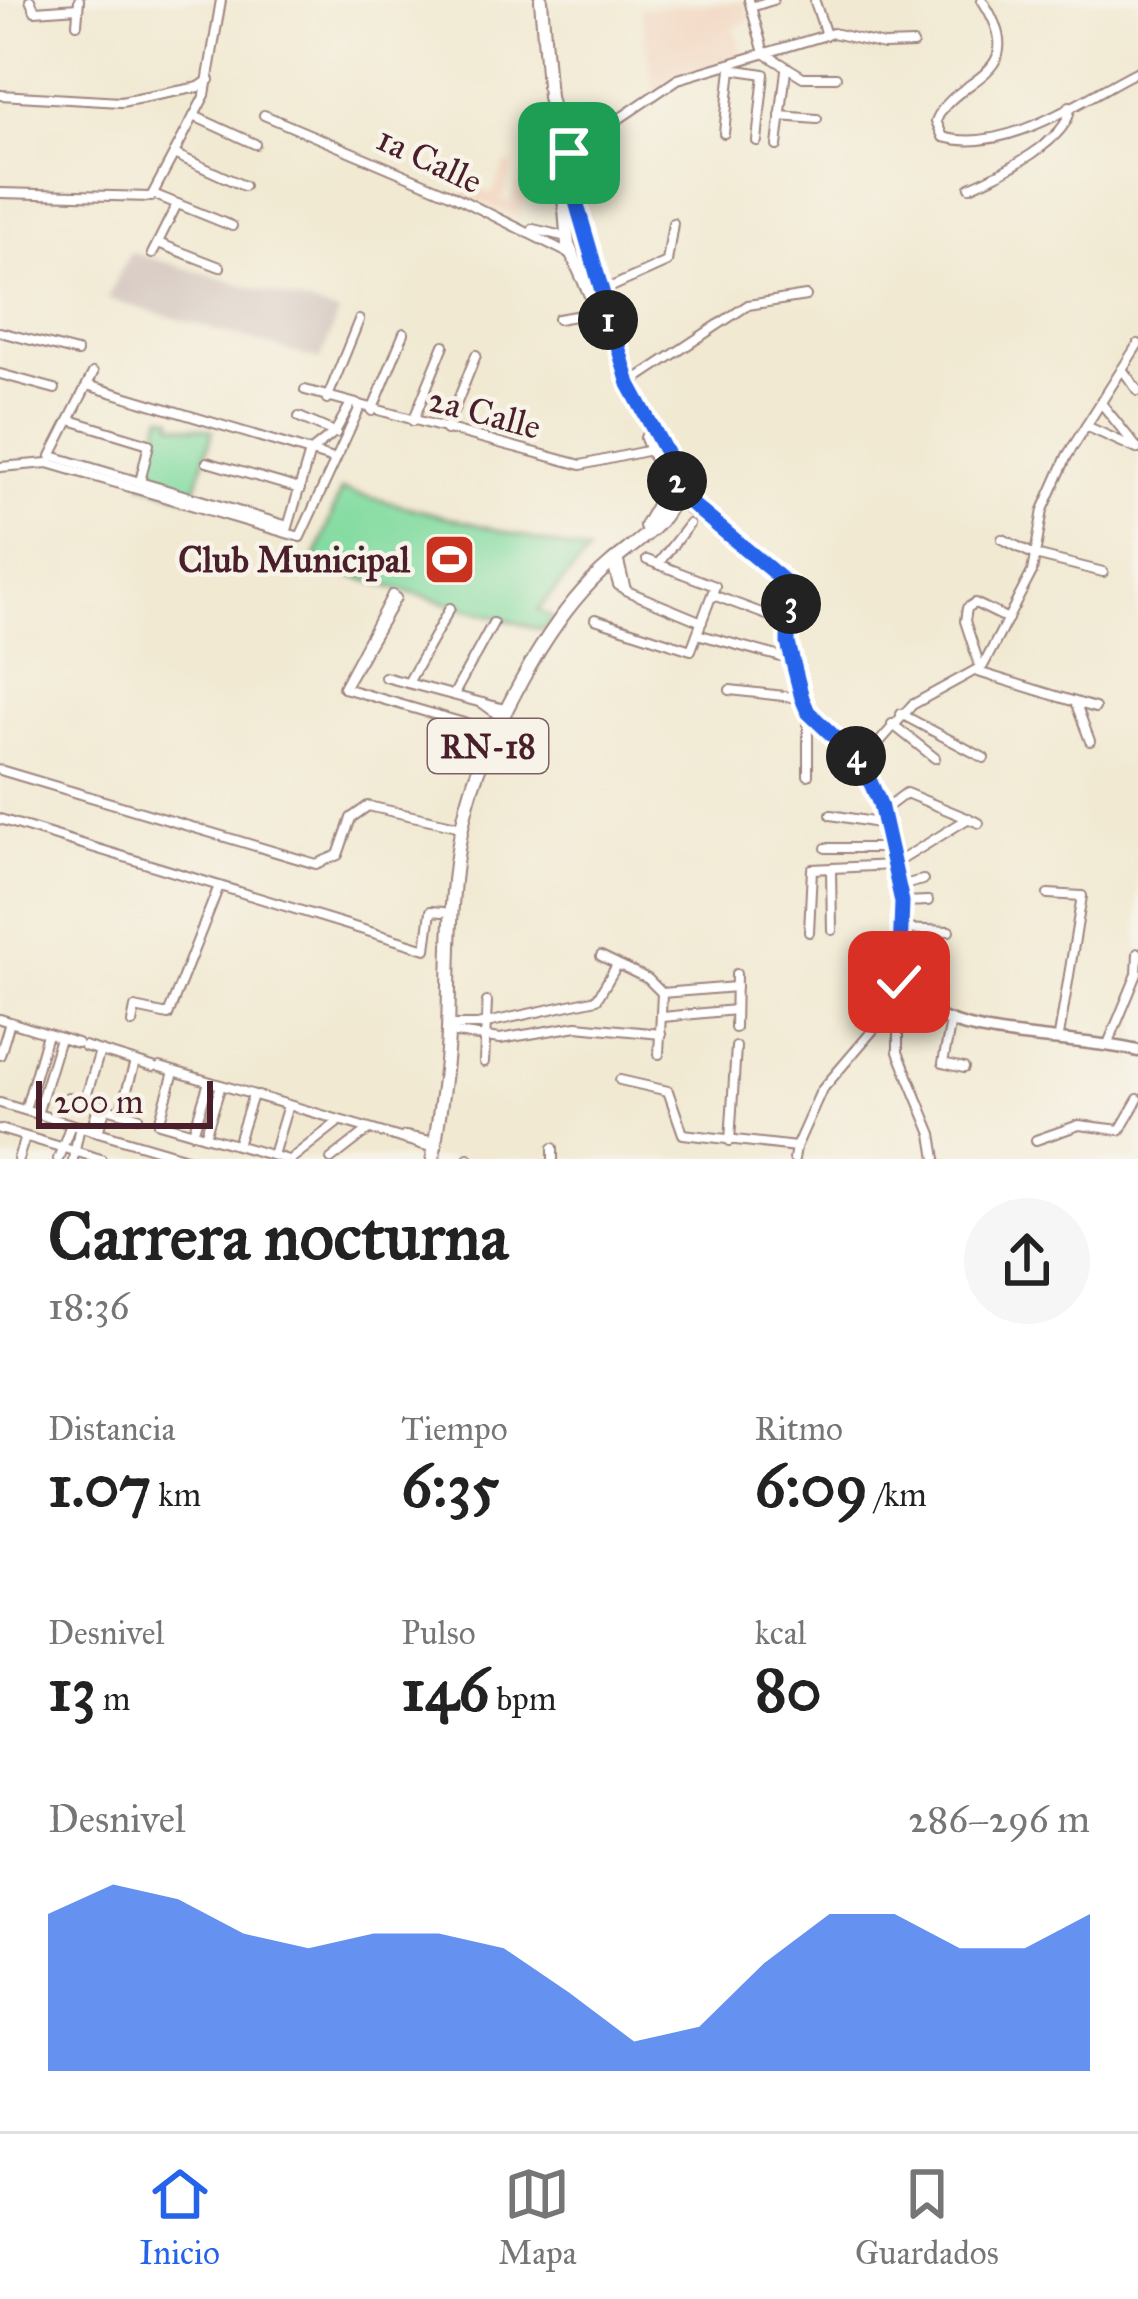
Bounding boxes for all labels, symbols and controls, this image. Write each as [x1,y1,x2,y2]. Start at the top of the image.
pin [518,102,620,204]
street label: 1a Calle [370,116,489,203]
icon: arrive [536,120,602,186]
pin: 1 [578,290,638,350]
text: 1 [601,300,615,340]
street label: 2a Calle [424,377,546,449]
pin: 2 [647,451,707,511]
text: 2 [669,461,685,501]
sports icon: Club Municipal [421,531,477,587]
place label: Club Municipal [178,538,411,582]
pin: 3 [761,574,821,634]
text: 3 [784,584,798,624]
road number: RN-18 [428,719,548,773]
pin: 4 [826,726,886,786]
text: 4 [847,736,865,776]
pin [848,931,950,1033]
icon: check [866,949,932,1015]
scale bar [36,1075,213,1128]
text: 200 m [54,1082,144,1122]
text: Carrera nocturna [48,1196,508,1277]
button: share [964,1198,1090,1324]
text: 18:36 [48,1282,130,1330]
text: Distancia [48,1409,176,1449]
text: Tiempo [401,1409,508,1449]
text: Ritmo [755,1409,843,1449]
text: 1.07 [48,1449,151,1522]
text: 6:35 [401,1449,499,1522]
text: 6:09 [755,1449,868,1522]
text: km [151,1475,201,1515]
text: /km [868,1475,927,1515]
text: Desnivel [48,1613,164,1653]
text: Pulso [401,1613,476,1653]
text: kcal [755,1613,807,1653]
text: 13 [48,1653,96,1726]
text: 146 [401,1653,489,1726]
text: 80 [755,1653,821,1726]
text: m [96,1679,131,1719]
text: bpm [489,1679,556,1719]
text: Desnivel [48,1795,186,1843]
text: 286–296 m [908,1795,1090,1843]
tab: Inicio [139,2161,220,2273]
tab: Mapa [498,2161,577,2273]
tab: Guardados [855,2161,999,2273]

